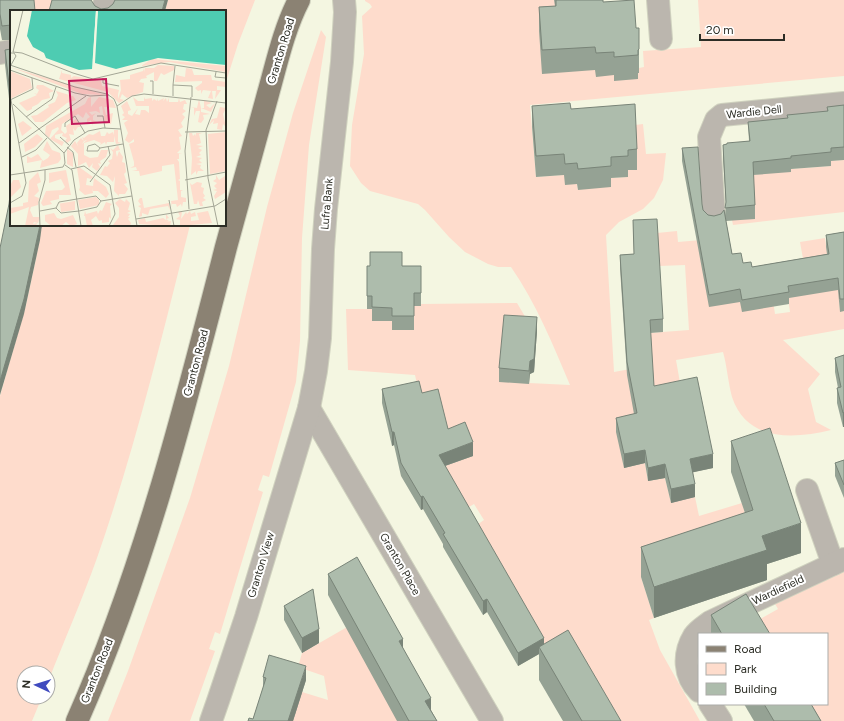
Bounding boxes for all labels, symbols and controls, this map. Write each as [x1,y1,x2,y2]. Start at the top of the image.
inset map [10,10,226,226]
street label: Granton Road [265,16,297,86]
scale bar [700,16,784,42]
text: 20 m [706,23,734,37]
street label: Wardie Dell [726,103,782,121]
street label: Lufra Bank [318,177,336,230]
street label: Granton Road [181,328,211,398]
street label: Granton View [245,530,277,599]
street label: Granton Place [377,531,423,597]
street label: Wardiefield [750,572,806,608]
legend [698,633,828,705]
street label: Granton Road [78,637,116,705]
text: Road [734,642,762,656]
text: Park [734,662,757,676]
north arrow [16,665,56,705]
text: N [20,680,33,689]
text: Building [734,682,777,696]

